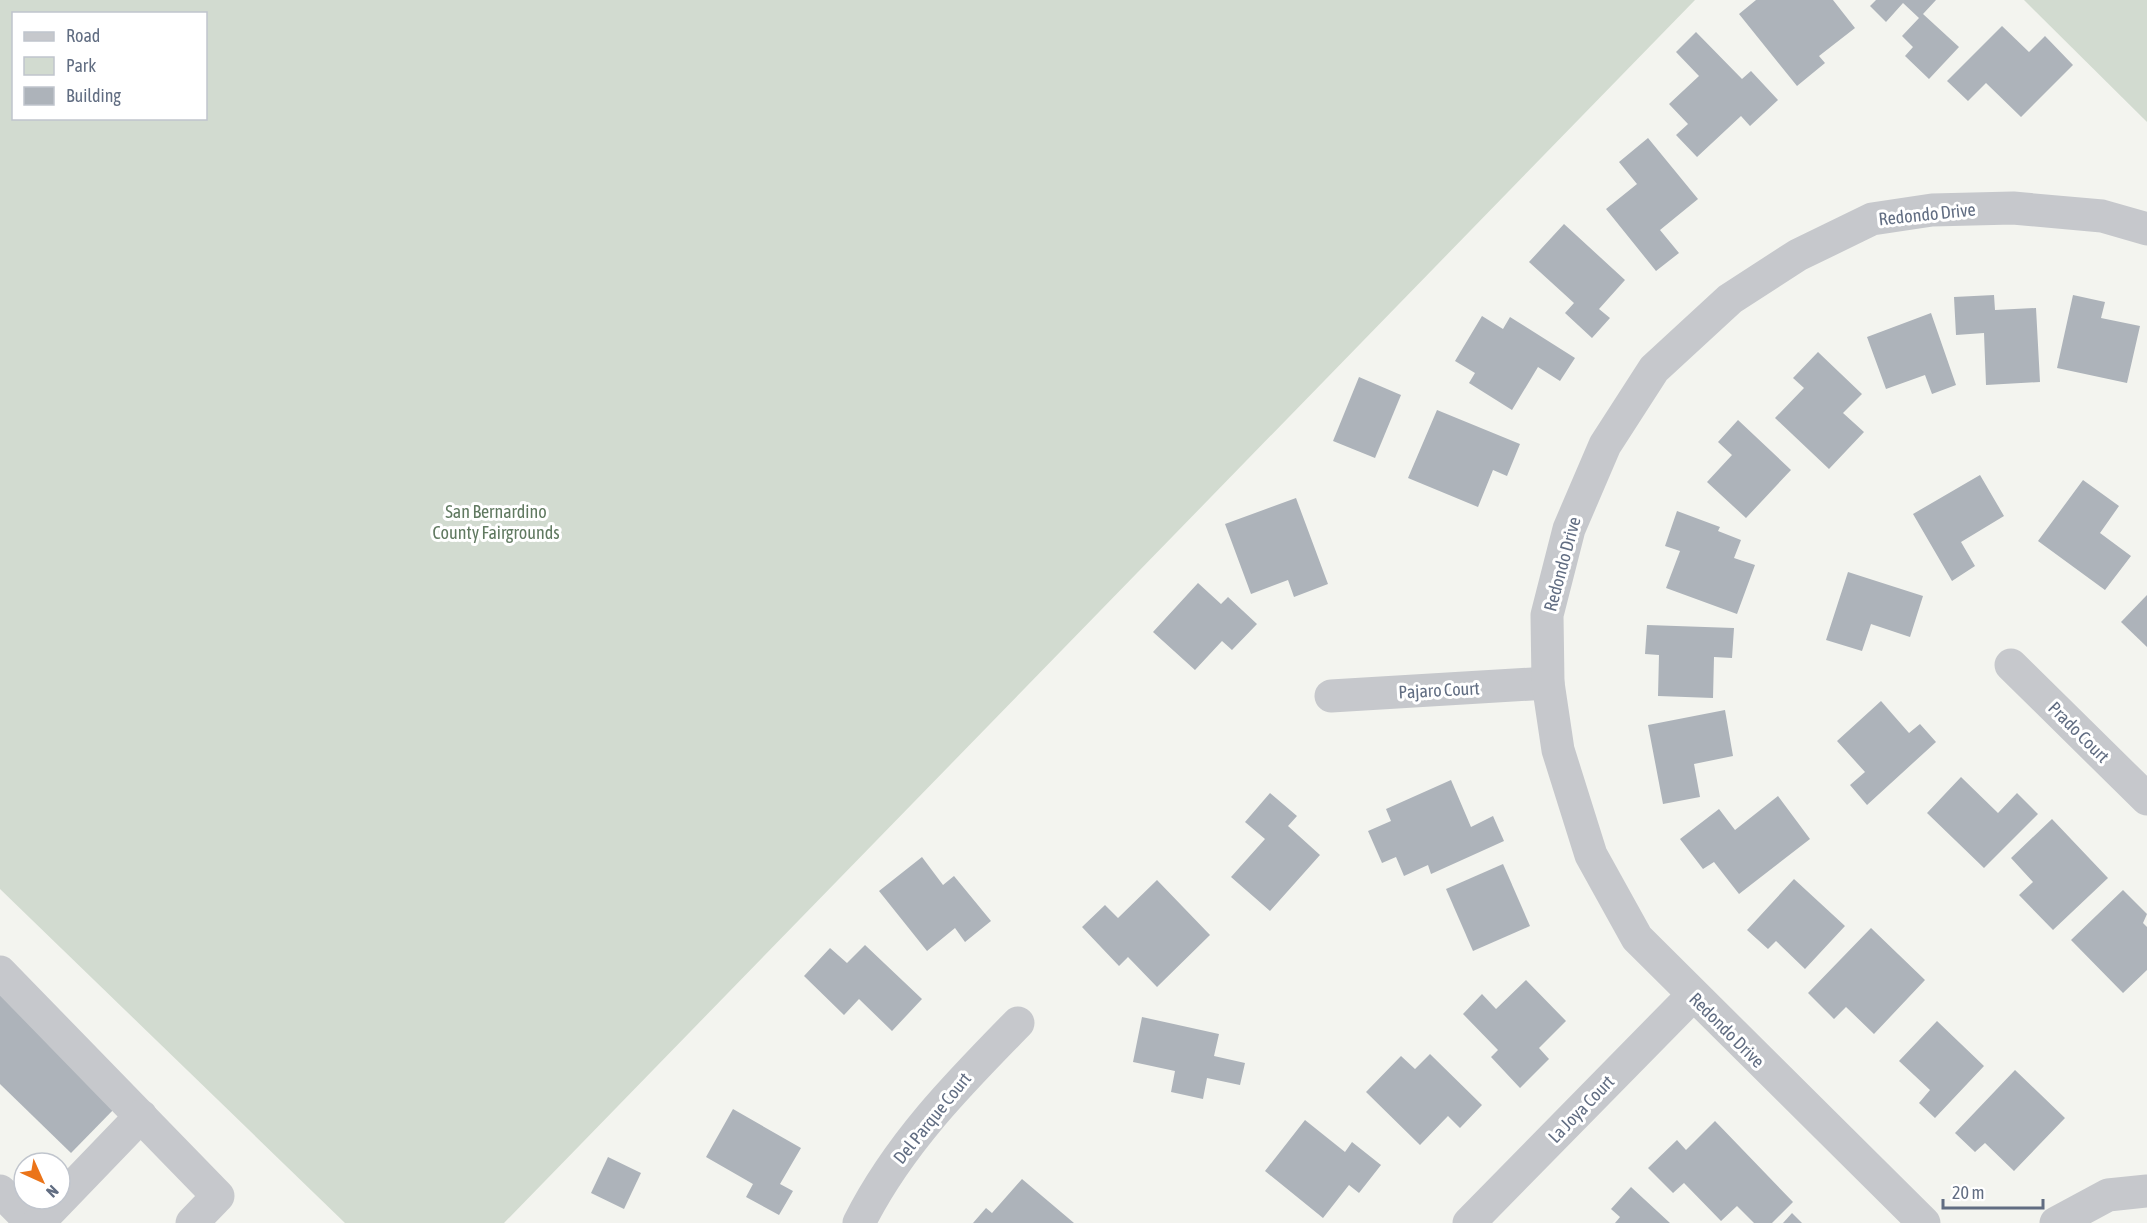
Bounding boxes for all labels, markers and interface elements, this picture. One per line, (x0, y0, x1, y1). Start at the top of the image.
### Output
legend (12, 12, 207, 120)
text: Road (66, 25, 100, 46)
text: Park (66, 55, 96, 76)
text: Building (66, 85, 121, 106)
street label: Redondo Drive (1878, 198, 1976, 230)
park label: San Bernardino County Fairgrounds (432, 501, 560, 543)
street label: Redondo Drive (1539, 514, 1585, 614)
street label: Pajaro Court (1398, 677, 1480, 703)
street label: Prado Court (2044, 697, 2114, 767)
street label: Redondo Drive (1685, 988, 1769, 1072)
street label: Del Parque Court (889, 1068, 975, 1168)
street label: La Joya Court (1544, 1071, 1618, 1147)
north arrow (12, 1151, 72, 1211)
scale bar (1943, 1172, 2044, 1210)
text: N (43, 1182, 62, 1201)
text: 20 m (1952, 1182, 1984, 1203)

